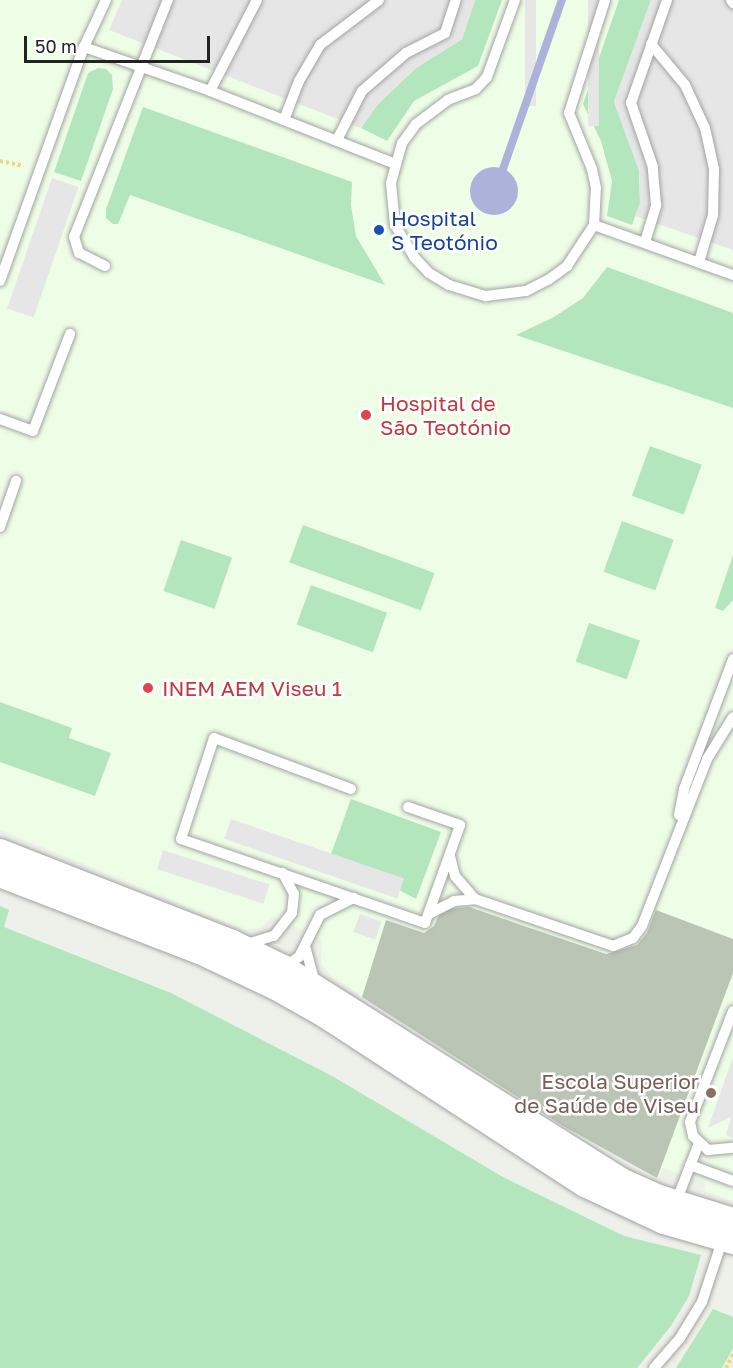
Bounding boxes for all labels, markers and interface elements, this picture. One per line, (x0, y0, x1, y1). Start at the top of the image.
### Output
scale bar (27, 24, 213, 62)
text: 50 m (35, 35, 77, 57)
place label: Hospital S Teotónio (391, 205, 498, 255)
marker: Hospital S Teotónio (372, 223, 386, 237)
place label: Hospital de São Teotónio (380, 390, 511, 440)
marker: Hospital de São Teotónio (357, 406, 375, 424)
place label: INEM AEM Viseu 1 (162, 675, 342, 701)
marker: INEM AEM Viseu 1 (139, 679, 157, 697)
place label: Escola Superior de Saúde de Viseu (514, 1068, 699, 1118)
marker: Escola Superior de Saúde de Viseu (704, 1086, 718, 1100)

